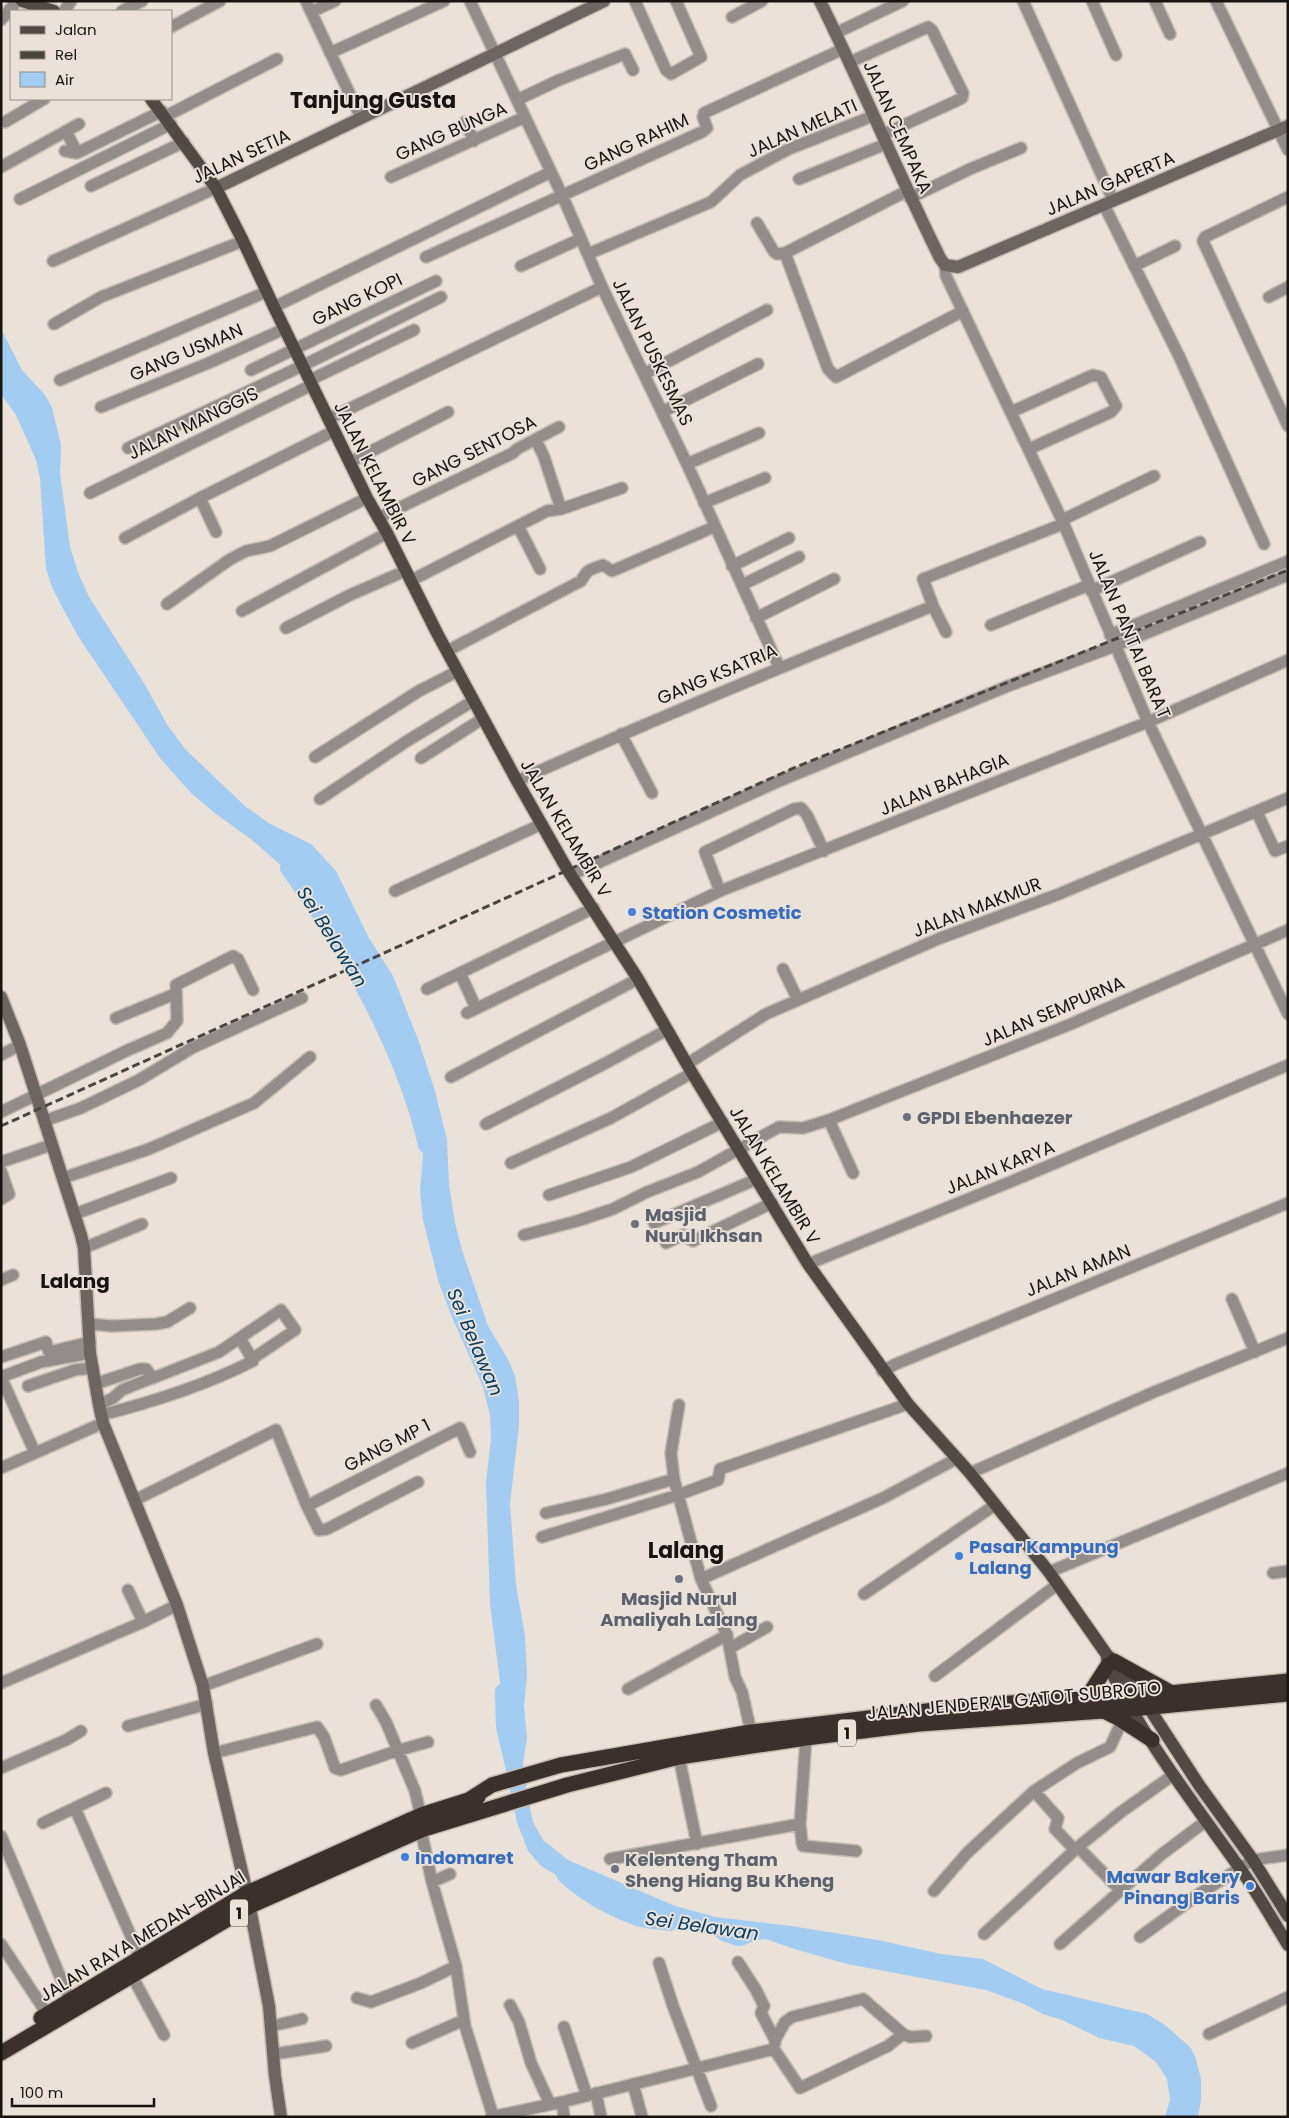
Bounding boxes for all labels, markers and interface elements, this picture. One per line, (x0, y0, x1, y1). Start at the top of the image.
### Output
legend (10, 10, 172, 100)
text: Jalan (55, 19, 97, 40)
text: Rel (55, 44, 77, 65)
street label: JALAN CEMPAKA (857, 57, 939, 197)
text: Air (55, 69, 75, 90)
district label: Tanjung Gusta (290, 85, 456, 116)
street label: JALAN MELATI (743, 93, 861, 163)
street label: GANG BUNGA (391, 95, 511, 167)
street label: GANG RAHIM (579, 107, 693, 177)
street label: JALAN SETIA (188, 122, 294, 190)
street label: JALAN GAPERTA (1042, 145, 1178, 221)
street label: GANG KOPI (308, 266, 406, 332)
street label: JALAN PUSKESMAS (606, 274, 700, 430)
street label: GANG USMAN (126, 317, 246, 387)
street label: JALAN MANGGIS (124, 381, 262, 465)
street label: JALAN KELAMBIR V (328, 397, 422, 549)
street label: GANG SENTOSA (407, 409, 541, 493)
street label: JALAN PANTAI BARAT (1083, 546, 1177, 723)
street label: GANG KSATRIA (653, 637, 781, 711)
street label: JALAN BAHAGIA (876, 747, 1012, 821)
street label: JALAN KELAMBIR V (515, 754, 617, 902)
street label: JALAN MAKMUR (909, 871, 1045, 943)
water label: Sei Belawan (290, 881, 374, 993)
place label: Station Cosmetic (642, 900, 802, 925)
marker: Station Cosmetic (626, 906, 638, 918)
street label: JALAN SEMPURNA (978, 970, 1128, 1052)
street label: JALAN KELAMBIR V (724, 1101, 826, 1249)
place label: GPDI Ebenhaezer (917, 1105, 1073, 1130)
marker: GPDI Ebenhaezer (901, 1111, 913, 1123)
street label: JALAN KARYA (942, 1134, 1058, 1200)
place label: Masjid Nurul Ikhsan (645, 1202, 763, 1248)
marker: Masjid Nurul Ikhsan (629, 1218, 641, 1230)
street label: JALAN AMAN (1022, 1238, 1134, 1302)
district label: Lalang (40, 1267, 110, 1295)
water label: Sei Belawan (440, 1284, 510, 1400)
street label: GANG MP 1 (339, 1413, 435, 1477)
place label: Pasar Kampung Lalang (969, 1534, 1119, 1580)
district label: Lalang (648, 1535, 724, 1566)
marker: Pasar Kampung Lalang (953, 1550, 965, 1562)
marker: Masjid Nurul Amaliyah Lalang (673, 1573, 685, 1585)
place label: Masjid Nurul Amaliyah Lalang (600, 1586, 758, 1632)
street label: JALAN JENDERAL GATOT SUBROTO (866, 1675, 1162, 1725)
road number: 1 (838, 1720, 856, 1746)
place label: Indomaret (415, 1845, 514, 1870)
place label: Kelenteng Tham Sheng Hiang Bu Kheng (625, 1847, 834, 1893)
marker: Indomaret (399, 1851, 411, 1863)
marker: Kelenteng Tham Sheng Hiang Bu Kheng (609, 1863, 621, 1875)
place label: Mawar Bakery Pinang Baris (1107, 1864, 1241, 1910)
street label: JALAN RAYA MEDAN-BINJAI (34, 1865, 250, 2007)
marker: Mawar Bakery Pinang Baris (1244, 1880, 1256, 1892)
road number: 1 (230, 1900, 248, 1926)
water label: Sei Belawan (643, 1905, 761, 1947)
scale bar (12, 2076, 155, 2108)
text: 100 m (20, 2082, 63, 2103)

